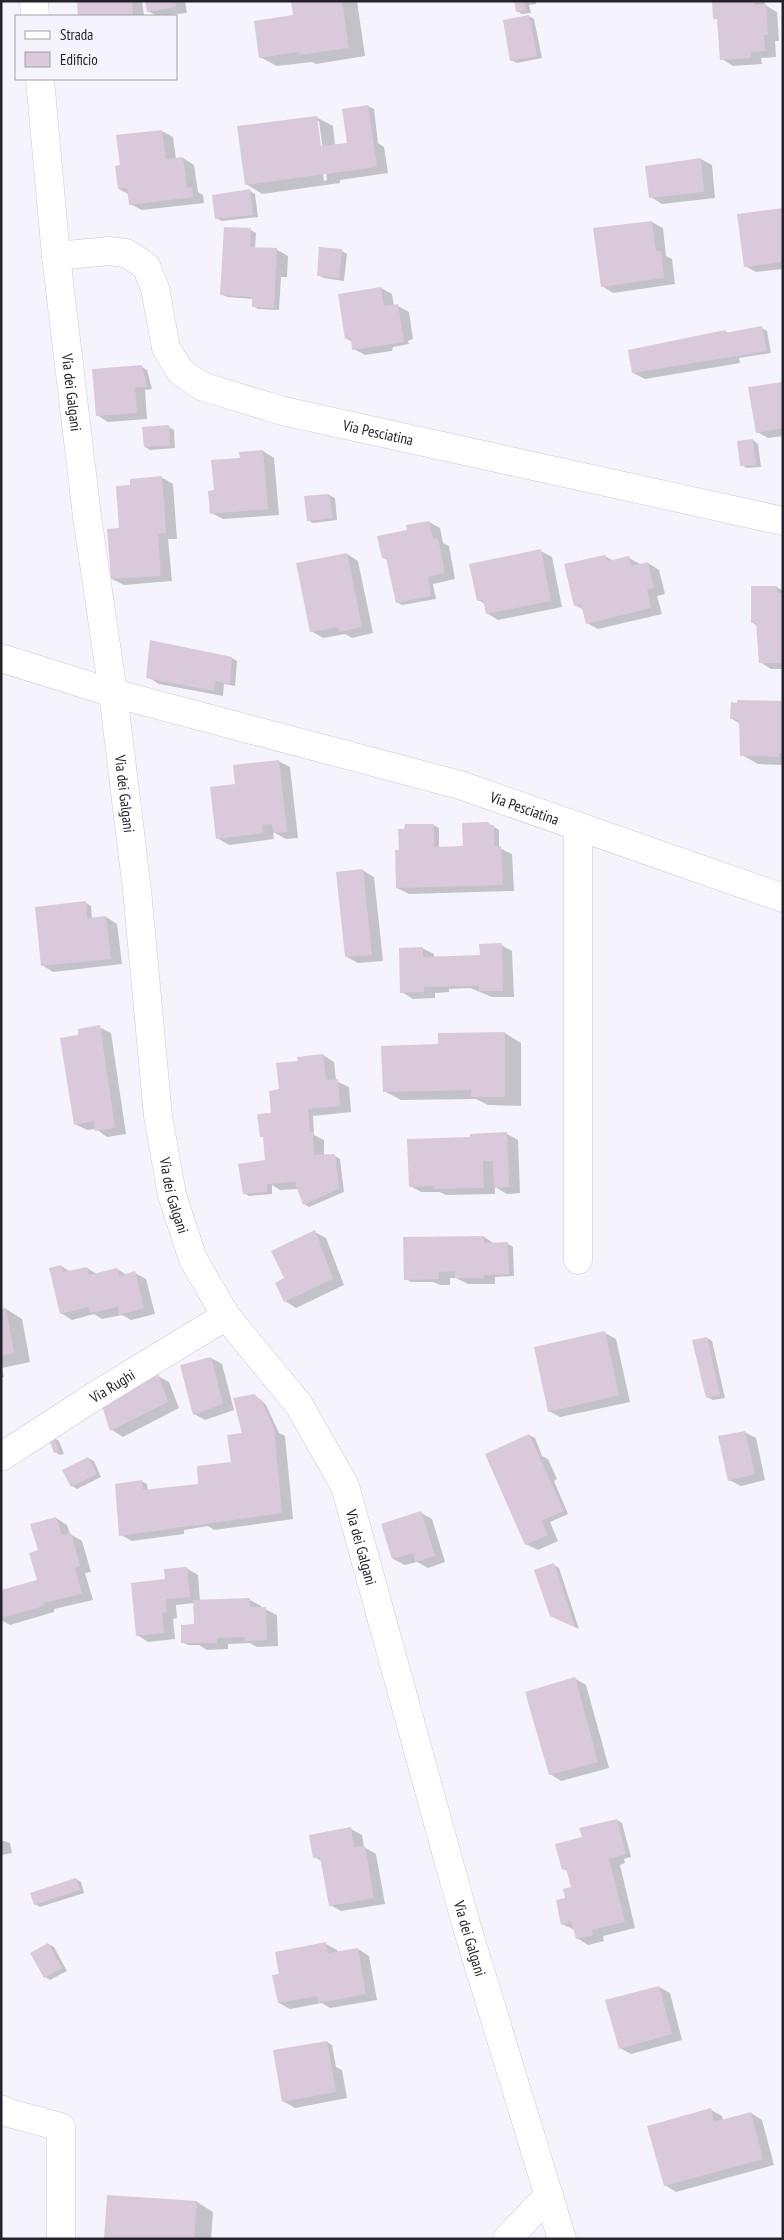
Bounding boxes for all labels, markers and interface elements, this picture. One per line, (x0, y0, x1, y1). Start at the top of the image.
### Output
legend (15, 15, 178, 80)
text: Strada (60, 25, 93, 44)
text: Edificio (60, 50, 98, 69)
street label: Via dei Galgani (58, 352, 86, 432)
street label: Via Pesciatina (340, 415, 415, 449)
street label: Via dei Galgani (111, 753, 139, 834)
street label: Via Pesciatina (487, 787, 562, 828)
street label: Via dei Galgani (156, 1155, 193, 1236)
street label: Via Rughi (85, 1365, 138, 1407)
street label: Via dei Galgani (342, 1506, 381, 1587)
street label: Via dei Galgani (450, 1897, 491, 1978)

